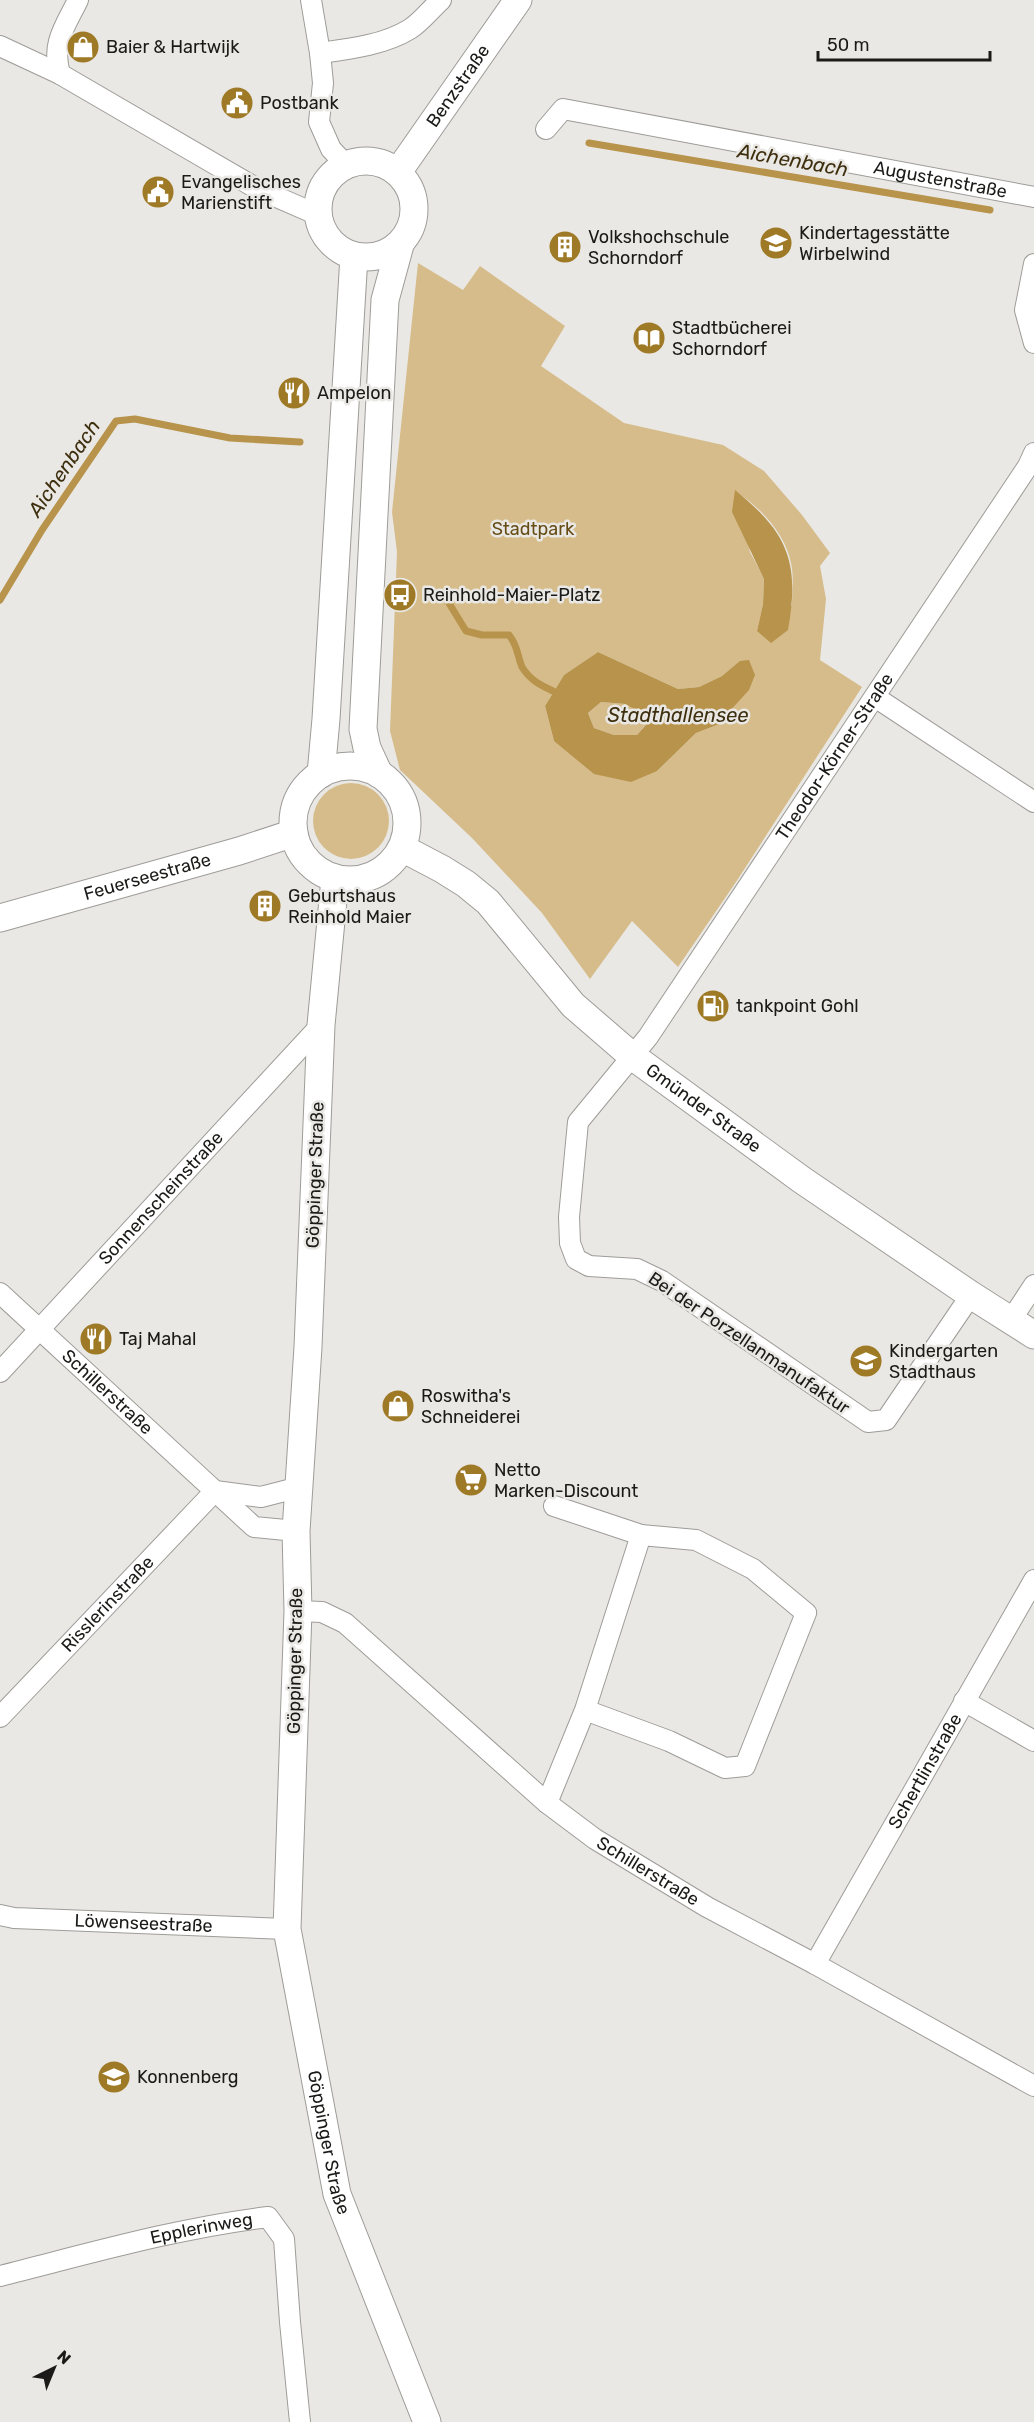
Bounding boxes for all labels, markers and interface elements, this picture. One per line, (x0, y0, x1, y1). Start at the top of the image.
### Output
scale bar (818, 24, 990, 62)
shop icon: Baier & Hartwijk (65, 29, 101, 65)
text: 50 m (827, 34, 870, 56)
place label: Baier & Hartwijk (106, 36, 240, 58)
street label: Benzstraße (422, 40, 495, 131)
public building icon: Postbank (219, 85, 255, 121)
place label: Postbank (260, 92, 340, 114)
water label: Aichenbach (735, 138, 850, 182)
street label: Augustenstraße (872, 156, 1009, 203)
place label: Evangelisches Marienstift (181, 171, 301, 214)
public building icon: Evangelisches Marienstift (140, 174, 176, 210)
place label: Kindertagesstätte Wirbelwind (799, 222, 950, 265)
school or university icon: Kindertagesstätte Wirbelwind (758, 225, 794, 261)
place label: Volkshochschule Schorndorf (588, 226, 729, 269)
building icon: Volkshochschule Schorndorf (547, 229, 583, 265)
place label: Stadtbücherei Schorndorf (672, 317, 792, 360)
library icon: Stadtbücherei Schorndorf (631, 320, 667, 356)
restaurant icon: Ampelon (276, 375, 312, 411)
place label: Ampelon (317, 382, 391, 404)
water label: Aichenbach (22, 415, 105, 522)
park label: Stadtpark (492, 518, 575, 540)
bus stop icon: Reinhold-Maier-Platz (382, 577, 418, 613)
place label: Reinhold-Maier-Platz (423, 584, 600, 606)
street label: Theodor-Körner-Straße (771, 669, 898, 844)
water label: Stadthallensee (608, 703, 748, 727)
street label: Feuerseestraße (81, 848, 213, 905)
place label: Geburtshaus Reinhold Maier (288, 885, 411, 928)
building icon: Geburtshaus Reinhold Maier (247, 888, 283, 924)
fuel station icon: tankpoint Gohl (695, 988, 731, 1024)
place label: tankpoint Gohl (736, 995, 859, 1017)
street label: Gmünder Straße (642, 1059, 766, 1158)
street label: Göppinger Straße (301, 1101, 329, 1249)
street label: Sonnenscheinstraße (94, 1127, 228, 1269)
street label: Bei der Porzellanmanufaktur (644, 1267, 854, 1419)
restaurant icon: Taj Mahal (78, 1321, 114, 1357)
place label: Taj Mahal (119, 1328, 196, 1350)
place label: Kindergarten Stadthaus (889, 1340, 998, 1383)
school or university icon: Kindergarten Stadthaus (848, 1343, 884, 1379)
street label: Schillerstraße (57, 1345, 157, 1439)
place label: Roswitha's Schneiderei (421, 1385, 520, 1428)
shop icon: Roswitha's Schneiderei (380, 1388, 416, 1424)
place label: Netto Marken-Discount (494, 1459, 638, 1502)
supermarket icon: Netto Marken-Discount (453, 1462, 489, 1498)
street label: Risslerinstraße (57, 1551, 158, 1657)
street label: Göppinger Straße (283, 1588, 307, 1734)
street label: Schertlinstraße (883, 1710, 967, 1833)
street label: Schillerstraße (593, 1832, 703, 1911)
street label: Löwenseestraße (74, 1909, 213, 1937)
school or university icon: Konnenberg (96, 2059, 132, 2095)
place label: Konnenberg (137, 2066, 239, 2088)
street label: Göppinger Straße (303, 2069, 355, 2218)
street label: Epplerinweg (148, 2208, 254, 2249)
north arrow (24, 2338, 84, 2398)
text: N (53, 2347, 75, 2368)

